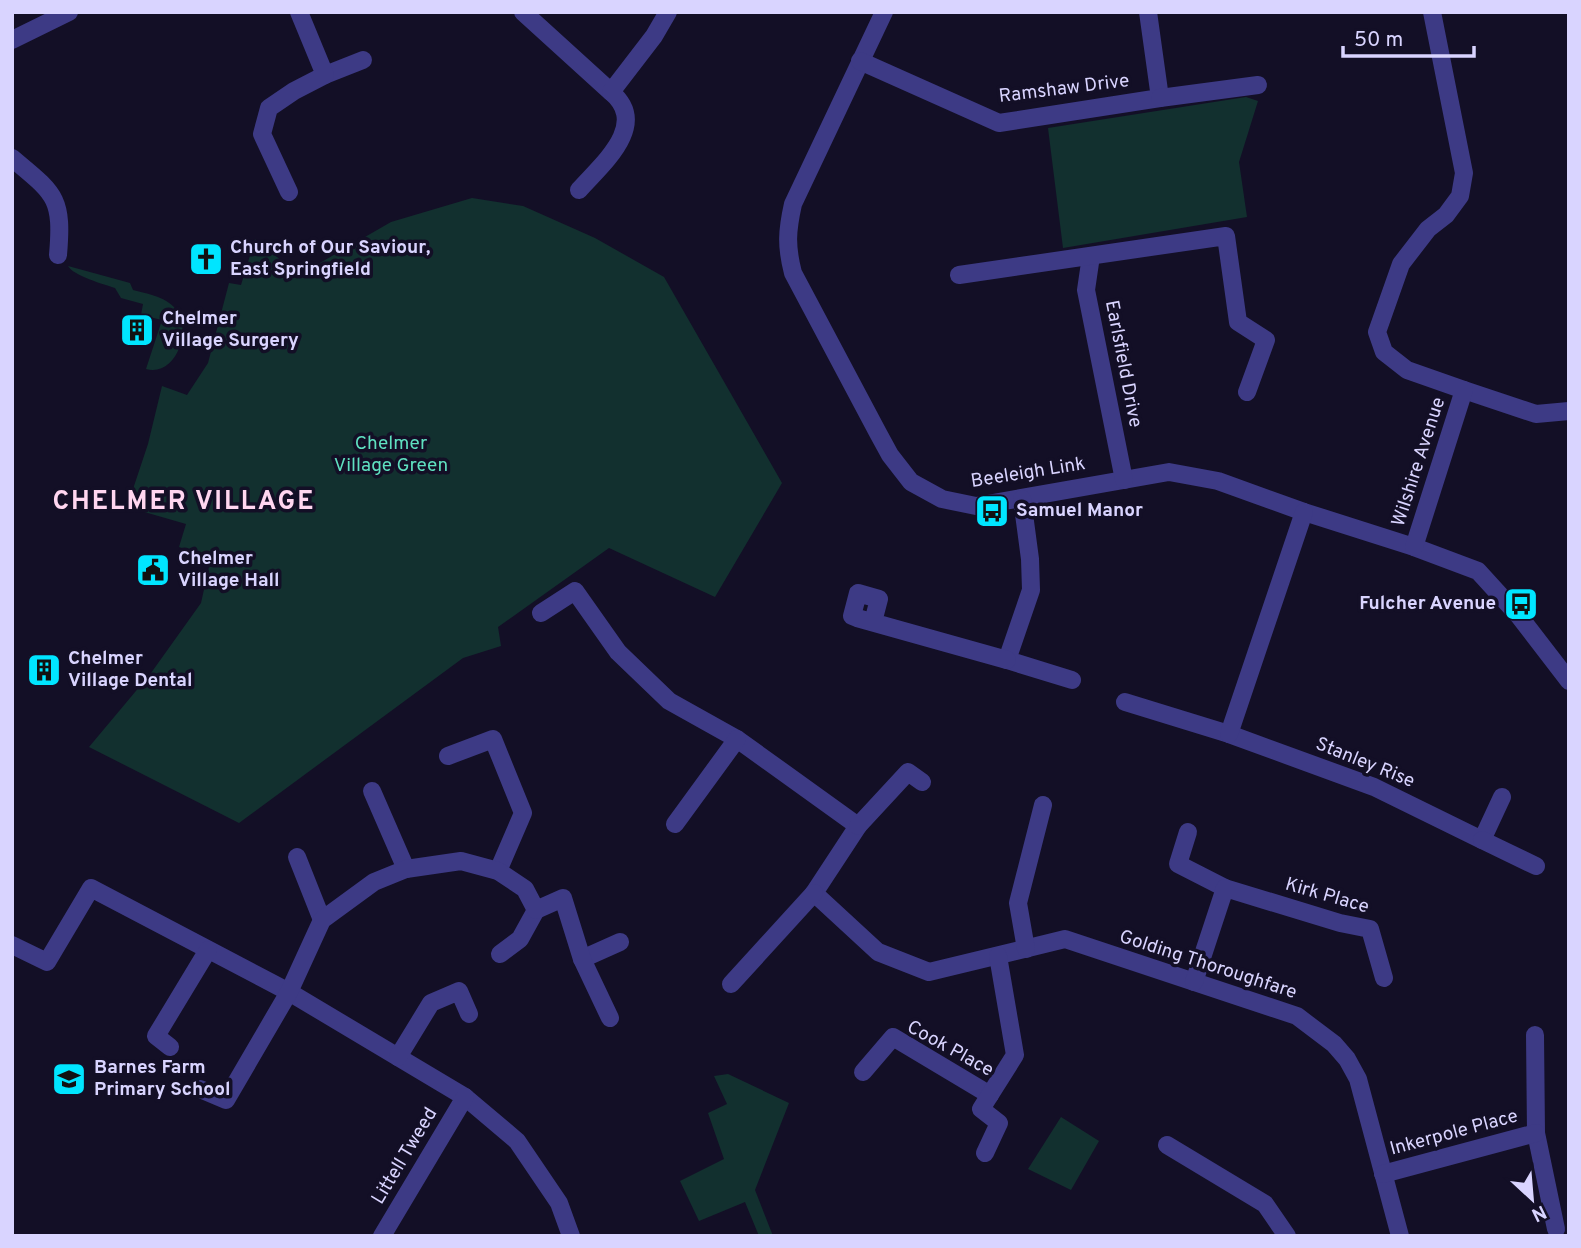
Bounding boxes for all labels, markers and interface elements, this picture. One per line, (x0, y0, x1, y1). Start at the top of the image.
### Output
scale bar (1343, 14, 1474, 58)
text: 50 m (1354, 27, 1403, 54)
street label: Ramshaw Drive (997, 69, 1131, 109)
place label: Church of Our Saviour, East Springfield (230, 236, 431, 282)
church icon: Church of Our Saviour, East Springfield (187, 240, 225, 278)
street label: Earlsfield Drive (1099, 298, 1147, 430)
place label: Chelmer Village Surgery (162, 307, 299, 353)
building icon: Chelmer Village Surgery (118, 311, 156, 349)
street label: Wilshire Avenue (1387, 394, 1451, 530)
park label: Chelmer Village Green (334, 432, 448, 478)
street label: Beeleigh Link (969, 452, 1087, 494)
district label: CHELMER VILLAGE (53, 486, 315, 519)
bus stop icon: Samuel Manor (973, 492, 1011, 530)
place label: Samuel Manor (1016, 499, 1143, 523)
place label: Chelmer Village Hall (178, 547, 280, 593)
public building icon: Chelmer Village Hall (134, 551, 172, 589)
bus stop icon: Fulcher Avenue (1502, 585, 1540, 623)
place label: Fulcher Avenue (1359, 592, 1496, 616)
place label: Chelmer Village Dental (68, 647, 192, 693)
building icon: Chelmer Village Dental (25, 651, 63, 689)
street label: Stanley Rise (1312, 732, 1418, 794)
street label: Kirk Place (1282, 873, 1372, 919)
street label: Golding Thoroughfare (1116, 925, 1300, 1005)
street label: Cook Place (902, 1015, 998, 1083)
place label: Barnes Farm Primary School (94, 1056, 230, 1102)
school or university icon: Barnes Farm Primary School (50, 1060, 88, 1098)
street label: Littell Tweed (367, 1103, 443, 1209)
street label: Inkerpole Place (1387, 1104, 1521, 1162)
north arrow (1497, 1164, 1567, 1234)
text: N (1527, 1199, 1550, 1226)

